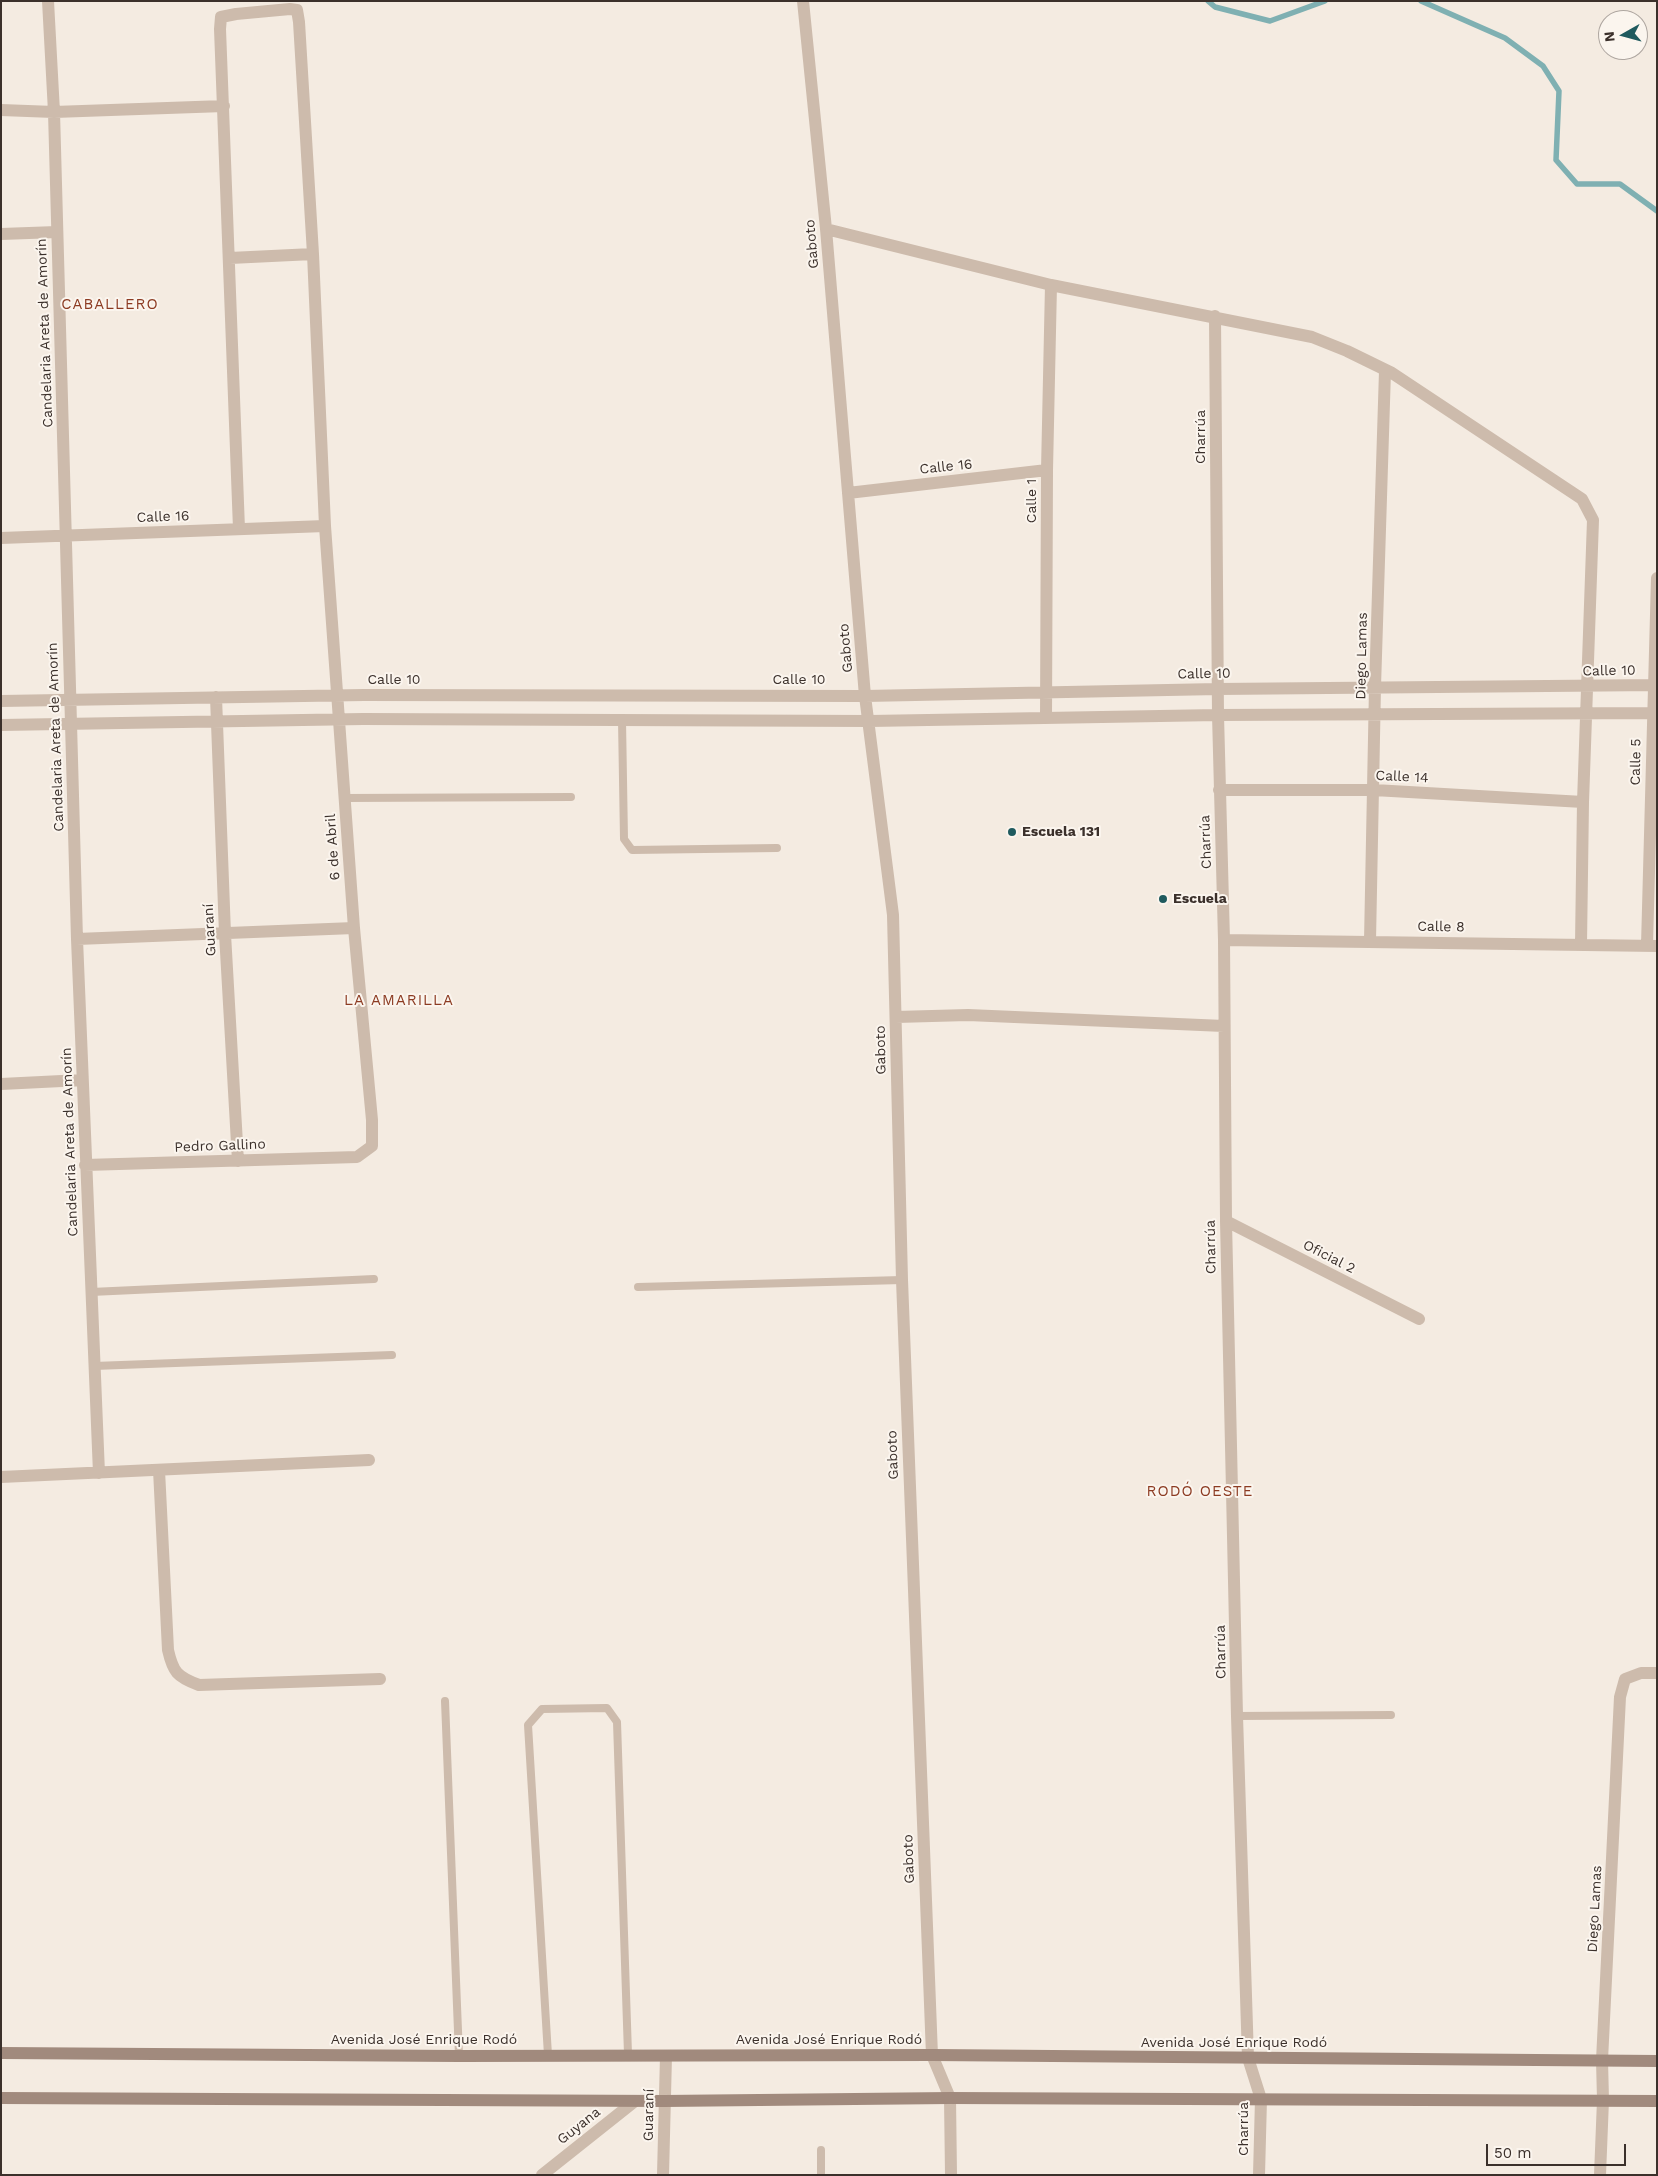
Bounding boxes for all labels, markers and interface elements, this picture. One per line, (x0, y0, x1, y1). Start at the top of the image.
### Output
north arrow (1598, 10, 1648, 60)
text: N (1601, 31, 1618, 43)
street label: Gaboto (801, 219, 823, 269)
street label: Candelaria Areta de Amorín (33, 238, 57, 428)
district label: CABALLERO (60, 296, 160, 314)
street label: Charrúa (1193, 410, 1209, 464)
street label: Calle 16 (919, 456, 973, 478)
street label: Calle 1 (1024, 479, 1040, 523)
street label: Calle 16 (136, 508, 190, 526)
street label: Diego Lamas (1353, 612, 1371, 700)
street label: Gaboto (835, 623, 857, 673)
street label: Candelaria Areta de Amorín (44, 642, 68, 832)
street label: Calle 10 (1582, 662, 1636, 680)
street label: Calle 10 (1177, 665, 1231, 683)
street label: Calle 10 (367, 672, 421, 688)
street label: Calle 10 (772, 672, 826, 688)
street label: Calle 5 (1627, 738, 1645, 786)
street label: Calle 14 (1375, 767, 1429, 787)
street label: 6 de Abril (322, 813, 344, 881)
street label: Charrúa (1197, 815, 1215, 869)
place label: Escuela 131 (1022, 824, 1100, 840)
marker: Escuela 131 (1006, 826, 1018, 838)
place label: Escuela (1173, 891, 1227, 907)
marker: Escuela (1157, 893, 1169, 905)
street label: Guaraní (200, 903, 220, 957)
street label: Calle 8 (1417, 918, 1465, 936)
district label: LA AMARILLA (343, 992, 455, 1010)
street label: Gaboto (872, 1025, 890, 1075)
street label: Candelaria Areta de Amorín (58, 1047, 82, 1237)
street label: Pedro Gallino (174, 1136, 266, 1156)
street label: Charrúa (1202, 1220, 1220, 1274)
street label: Oficial 2 (1300, 1237, 1358, 1277)
street label: Gaboto (884, 1430, 902, 1480)
district label: RODÓ OESTE (1145, 1483, 1255, 1501)
street label: Charrúa (1212, 1625, 1230, 1679)
street label: Gaboto (900, 1834, 918, 1884)
street label: Diego Lamas (1584, 1865, 1606, 1953)
street label: Avenida José Enrique Rodó (331, 2032, 517, 2048)
street label: Avenida José Enrique Rodó (736, 2032, 922, 2048)
street label: Avenida José Enrique Rodó (1141, 2035, 1327, 2051)
street label: Guaraní (640, 2089, 658, 2141)
street label: Charrúa (1236, 2102, 1252, 2156)
street label: Guyana (554, 2104, 604, 2148)
scale bar (1488, 2134, 1628, 2166)
text: 50 m (1494, 2144, 1531, 2162)

